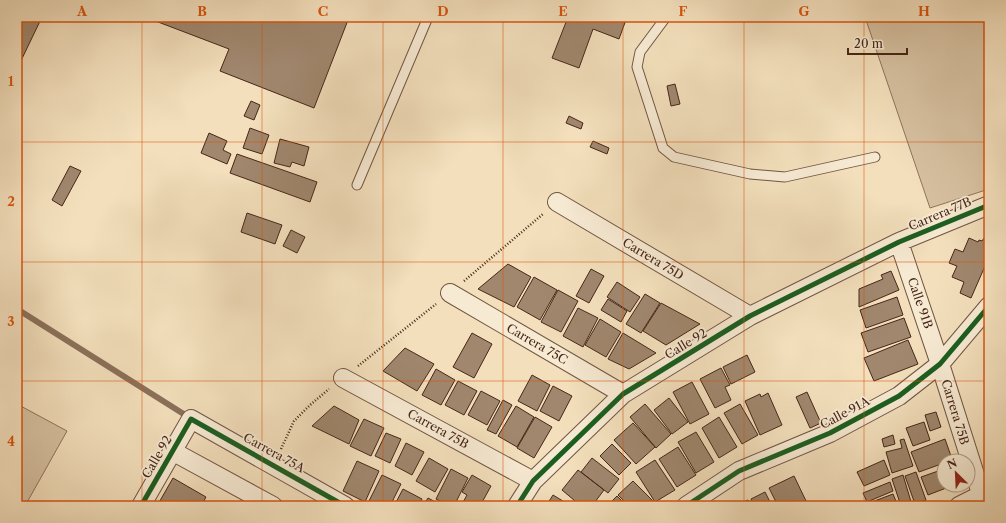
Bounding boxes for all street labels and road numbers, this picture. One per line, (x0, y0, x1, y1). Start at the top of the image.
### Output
street label: Carrera 77B (906, 194, 974, 234)
street label: Carrera 75D (620, 234, 687, 283)
street label: Calle 91B (905, 275, 936, 330)
street label: Carrera 75C (504, 320, 571, 367)
street label: Calle 92 (662, 325, 710, 362)
street label: Carrera 75B (938, 377, 973, 446)
street label: Calle 91A (817, 393, 873, 432)
street label: Carrera 75B (405, 406, 471, 451)
street label: Carrera 75A (241, 430, 309, 476)
street label: Calle 92 (138, 433, 175, 481)

